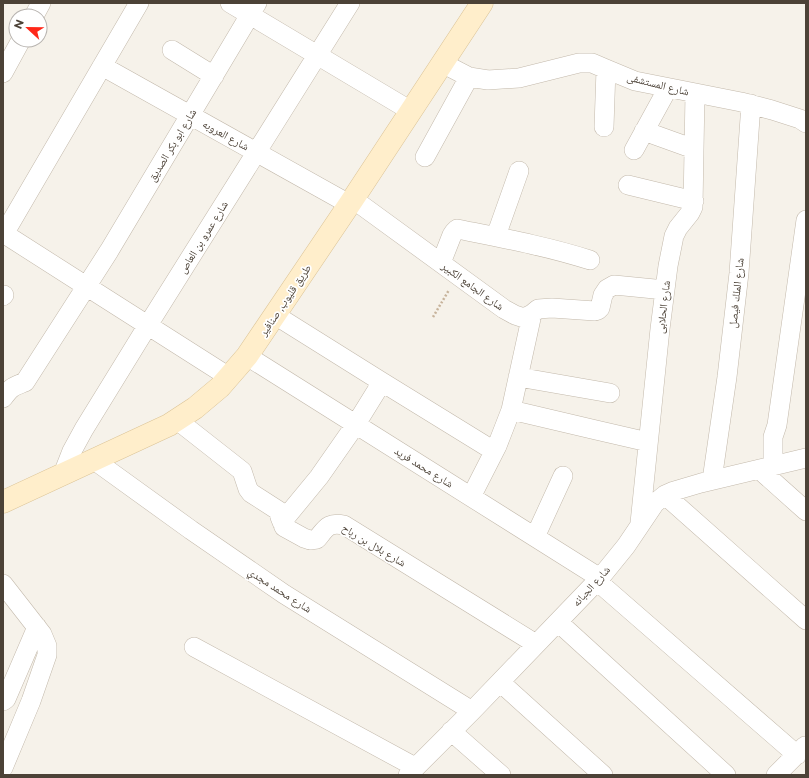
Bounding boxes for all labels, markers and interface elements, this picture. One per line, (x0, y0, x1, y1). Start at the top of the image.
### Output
north arrow (8, 8, 48, 48)
text: N (11, 18, 27, 31)
street label: شارع المستشفى (625, 70, 691, 98)
street label: شارع ابو بكر الصديق (145, 106, 199, 184)
street label: شارع العروبه (200, 117, 252, 153)
street label: شارع عمرو بن العاص (175, 198, 231, 276)
street label: شارع الملك فيصل (725, 257, 747, 329)
street label: شارع الجامع الكبير (438, 258, 507, 313)
street label: طريق قليوب, صنافير (255, 262, 314, 339)
street label: شارع الحلابى (653, 280, 673, 334)
street label: شارع محمد فريد (392, 443, 456, 491)
street label: شارع بلال بن رباح (339, 520, 409, 570)
street label: شارع الجبانه (569, 563, 613, 609)
street label: شارع محمد مجدي (245, 564, 314, 617)

